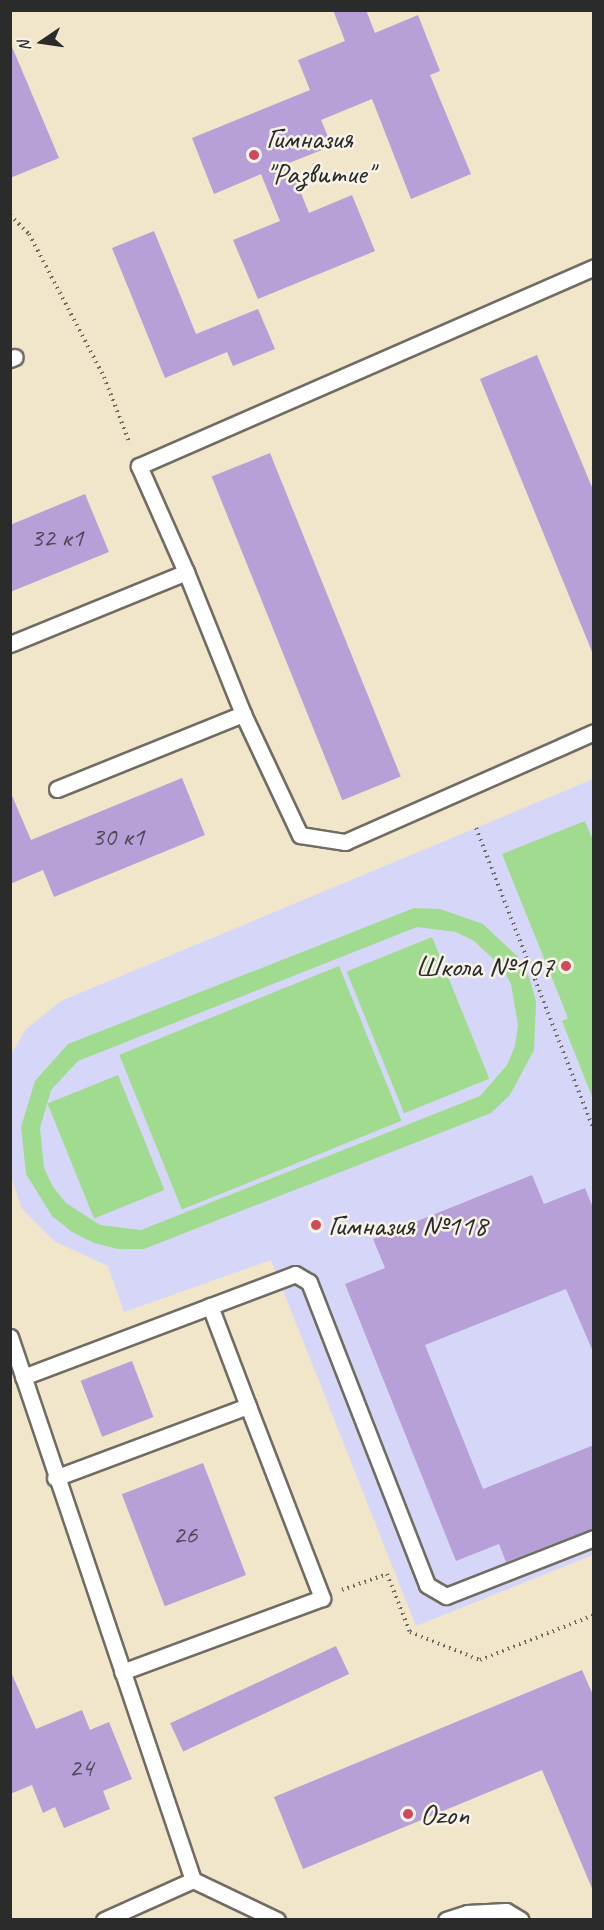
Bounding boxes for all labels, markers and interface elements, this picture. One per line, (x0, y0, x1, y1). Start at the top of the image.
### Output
north arrow (12, 12, 72, 72)
text: N (14, 39, 35, 53)
place label: Гимназия "Развитие" (266, 120, 373, 190)
marker: Гимназия "Развитие" (247, 148, 261, 162)
house number: 32 к1 (31, 522, 83, 554)
house number: 30 к1 (92, 821, 144, 853)
place label: Школа №107 (415, 948, 554, 984)
marker: Школа №107 (559, 959, 573, 973)
place label: Гимназия №118 (328, 1207, 487, 1243)
marker: Гимназия №118 (309, 1218, 323, 1232)
house number: 26 (173, 1519, 197, 1551)
house number: 24 (69, 1752, 93, 1784)
place label: Ozon (420, 1796, 469, 1832)
marker: Ozon (401, 1807, 415, 1821)

